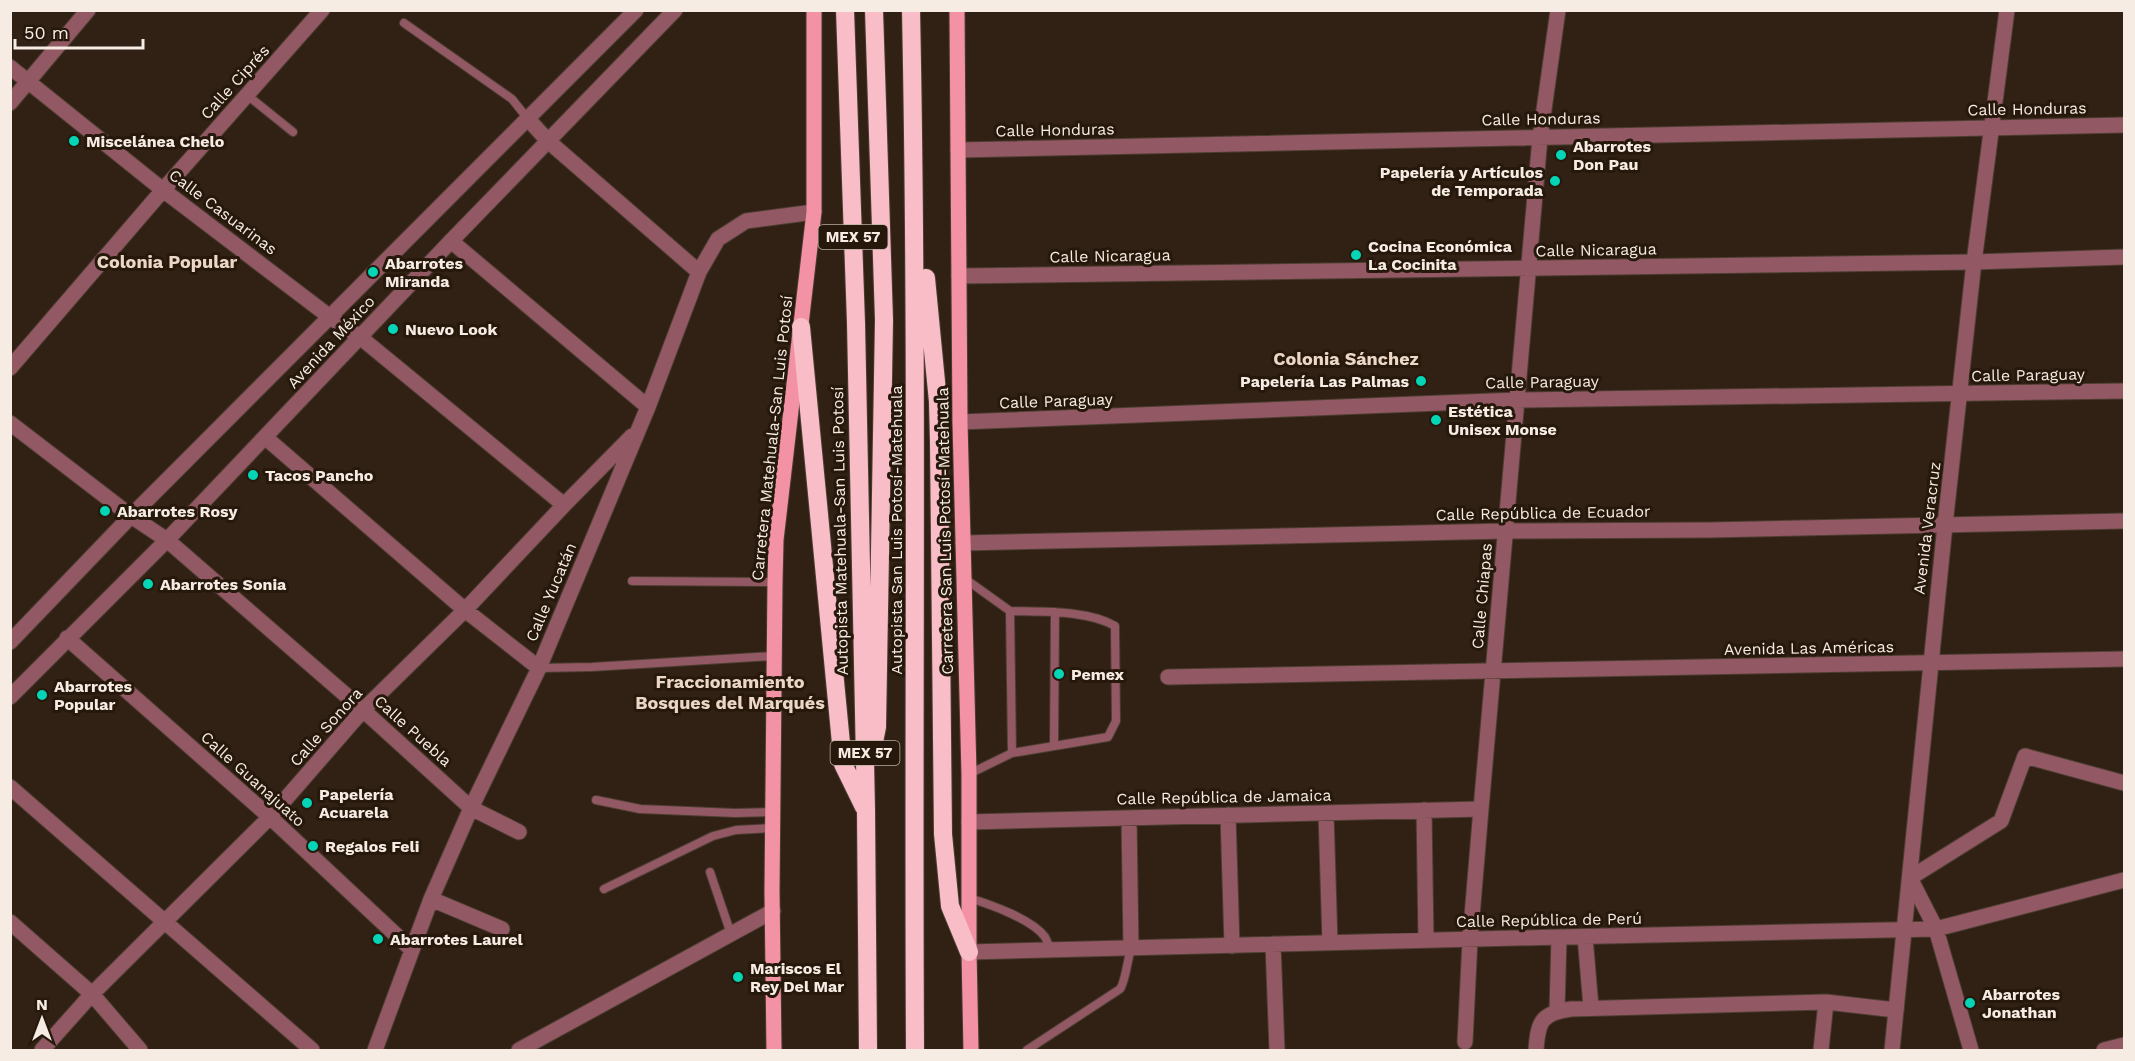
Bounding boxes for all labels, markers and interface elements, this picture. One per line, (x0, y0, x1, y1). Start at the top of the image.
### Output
scale bar (15, 12, 142, 50)
text: 50 m (24, 22, 69, 43)
street label: Calle Ciprés (197, 41, 273, 123)
street label: Calle Honduras (1967, 98, 2087, 120)
street label: Calle Honduras (1481, 108, 1601, 130)
street label: Calle Honduras (995, 119, 1115, 141)
place label: Miscelánea Chelo (86, 132, 225, 151)
marker: Miscelánea Chelo (67, 134, 81, 148)
place label: Abarrotes Don Pau (1573, 137, 1651, 174)
marker: Abarrotes Don Pau (1554, 148, 1568, 162)
place label: Papelería y Artículos de Temporada (1380, 163, 1544, 200)
street label: Calle Casuarinas (165, 165, 281, 259)
marker: Papelería y Artículos de Temporada (1548, 174, 1562, 188)
road number: MEX 57 (818, 225, 888, 249)
place label: Cocina Económica La Cocinita (1368, 237, 1513, 274)
street label: Calle Nicaragua (1535, 239, 1657, 261)
street label: Calle Nicaragua (1049, 245, 1171, 267)
marker: Cocina Económica La Cocinita (1349, 248, 1363, 262)
district label: Colonia Popular (97, 251, 238, 272)
place label: Abarrotes Miranda (385, 254, 463, 291)
marker: Abarrotes Miranda (366, 265, 380, 279)
street label: Avenida México (283, 292, 379, 392)
street label: Carretera Matehuala-San Luis Potosí (748, 294, 796, 582)
place label: Nuevo Look (405, 320, 497, 339)
marker: Nuevo Look (386, 322, 400, 336)
district label: Colonia Sánchez (1273, 348, 1419, 369)
street label: Calle Paraguay (1971, 364, 2086, 385)
street label: Calle Paraguay (1485, 371, 1600, 392)
place label: Papelería Las Palmas (1240, 372, 1409, 391)
marker: Papelería Las Palmas (1414, 374, 1428, 388)
street label: Autopista San Luis Potosí-Matehuala (887, 385, 906, 675)
street label: Autopista Matehuala-San Luis Potosí (828, 387, 852, 675)
street label: Carretera San Luis Potosí-Matehuala (933, 387, 957, 675)
street label: Calle Paraguay (999, 389, 1114, 412)
place label: Estética Unisex Monse (1448, 402, 1557, 439)
marker: Estética Unisex Monse (1429, 413, 1443, 427)
street label: Avenida Veracruz (1909, 461, 1945, 595)
place label: Tacos Pancho (265, 466, 374, 485)
marker: Tacos Pancho (246, 468, 260, 482)
place label: Abarrotes Rosy (117, 502, 238, 521)
street label: Calle República de Ecuador (1435, 502, 1651, 524)
marker: Abarrotes Rosy (98, 504, 112, 518)
street label: Calle Yucatán (522, 540, 580, 644)
street label: Calle Chiapas (1468, 542, 1496, 650)
place label: Abarrotes Sonia (160, 575, 287, 594)
marker: Abarrotes Sonia (141, 577, 155, 591)
street label: Avenida Las Américas (1724, 637, 1894, 659)
place label: Pemex (1071, 665, 1125, 684)
marker: Pemex (1052, 667, 1066, 681)
district label: Fraccionamiento Bosques del Marqués (635, 671, 825, 713)
place label: Abarrotes Popular (54, 677, 132, 714)
street label: Calle Sonora (286, 684, 366, 770)
marker: Abarrotes Popular (35, 688, 49, 702)
street label: Calle Puebla (370, 691, 456, 771)
street label: Calle Guanajuato (197, 727, 309, 831)
road number: MEX 57 (830, 741, 900, 765)
place label: Papelería Acuarela (319, 785, 394, 822)
street label: Calle República de Jamaica (1116, 786, 1332, 808)
marker: Papelería Acuarela (300, 796, 314, 810)
place label: Regalos Feli (325, 837, 419, 856)
marker: Regalos Feli (306, 839, 320, 853)
street label: Calle República de Perú (1456, 909, 1642, 931)
place label: Abarrotes Laurel (390, 930, 523, 949)
marker: Abarrotes Laurel (371, 932, 385, 946)
place label: Mariscos El Rey Del Mar (750, 959, 844, 996)
marker: Mariscos El Rey Del Mar (731, 970, 745, 984)
place label: Abarrotes Jonathan (1982, 985, 2060, 1022)
north arrow (12, 989, 72, 1049)
text: N (36, 995, 48, 1014)
marker: Abarrotes Jonathan (1963, 996, 1977, 1010)

